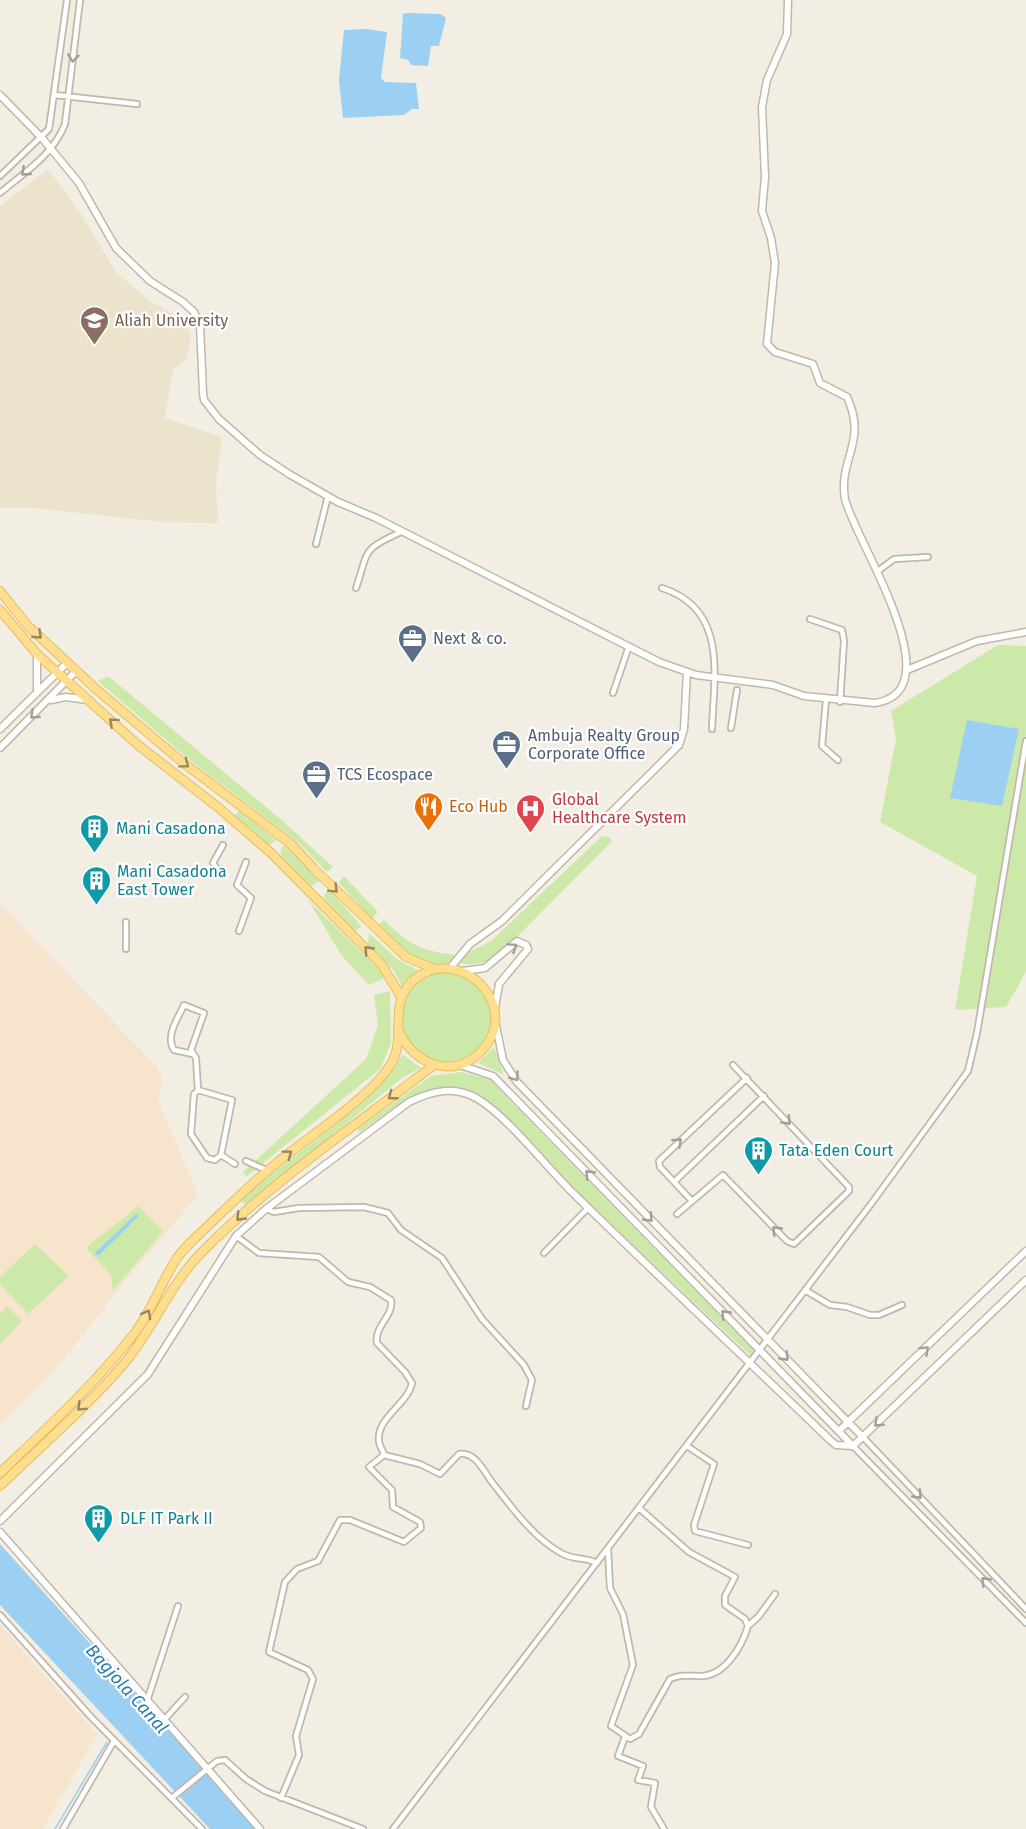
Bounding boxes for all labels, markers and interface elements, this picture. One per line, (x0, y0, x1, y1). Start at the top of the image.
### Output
one-way arrow (67, 53, 80, 63)
one-way arrow (21, 164, 32, 175)
school or university icon: Aliah University (78, 304, 110, 346)
place label: Aliah University (115, 311, 228, 330)
office icon: Next & co. (396, 622, 428, 664)
one-way arrow (31, 628, 42, 639)
place label: Next & co. (433, 629, 507, 648)
one-way arrow (30, 707, 41, 718)
one-way arrow (109, 718, 120, 729)
place label: Ambuja Realty Group Corporate Office (528, 726, 680, 763)
office icon: Ambuja Realty Group Corporate Office (491, 728, 523, 770)
one-way arrow (178, 756, 189, 767)
office icon: TCS Ecospace (300, 758, 332, 800)
place label: TCS Ecospace (337, 765, 433, 784)
restaurant icon: Eco Hub (412, 790, 444, 832)
place label: Global Healthcare System (552, 790, 686, 827)
hospital icon: Global Healthcare System (515, 792, 547, 834)
place label: Eco Hub (449, 797, 508, 816)
building icon: Mani Casadona (79, 812, 111, 854)
place label: Mani Casadona (116, 819, 226, 838)
place label: Mani Casadona East Tower (117, 862, 227, 899)
building icon: Mani Casadona East Tower (80, 864, 112, 906)
one-way arrow (326, 881, 337, 892)
one-way arrow (507, 943, 518, 954)
one-way arrow (364, 946, 375, 957)
one-way arrow (508, 1070, 519, 1081)
one-way arrow (388, 1089, 399, 1100)
one-way arrow (780, 1114, 791, 1124)
building icon: Tata Eden Court (742, 1134, 774, 1176)
one-way arrow (671, 1139, 682, 1150)
place label: Tata Eden Court (779, 1141, 893, 1160)
one-way arrow (281, 1150, 292, 1161)
one-way arrow (586, 1171, 597, 1182)
one-way arrow (236, 1210, 247, 1221)
one-way arrow (642, 1210, 653, 1221)
one-way arrow (773, 1226, 784, 1237)
one-way arrow (139, 1309, 151, 1320)
one-way arrow (721, 1311, 732, 1321)
one-way arrow (917, 1346, 928, 1357)
one-way arrow (778, 1350, 789, 1361)
one-way arrow (78, 1400, 89, 1411)
one-way arrow (875, 1416, 885, 1427)
one-way arrow (910, 1487, 921, 1498)
building icon: DLF IT Park II (83, 1502, 115, 1544)
place label: DLF IT Park II (120, 1509, 213, 1528)
one-way arrow (981, 1578, 992, 1588)
water label: Bagjola Canal (81, 1640, 173, 1738)

